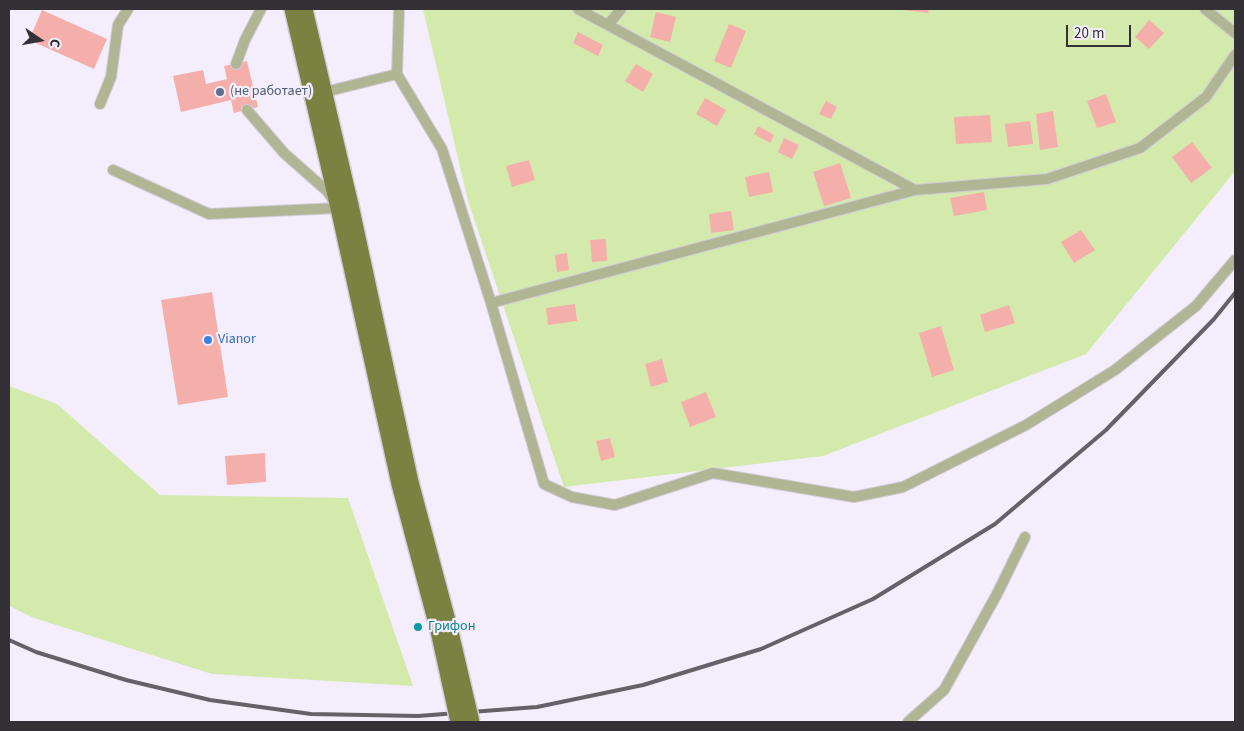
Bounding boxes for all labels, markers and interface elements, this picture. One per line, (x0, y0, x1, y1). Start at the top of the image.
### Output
north arrow (15, 15, 65, 65)
scale bar (1069, 15, 1134, 47)
text: 20 m (1074, 23, 1104, 44)
text: С (44, 37, 65, 49)
place label: (не работает) (230, 84, 312, 100)
marker: (не работает) (214, 86, 226, 98)
place label: Vianor (218, 332, 256, 348)
marker: Vianor (202, 334, 214, 346)
place label: Грифон (428, 619, 476, 635)
marker: Грифон (412, 621, 424, 633)

